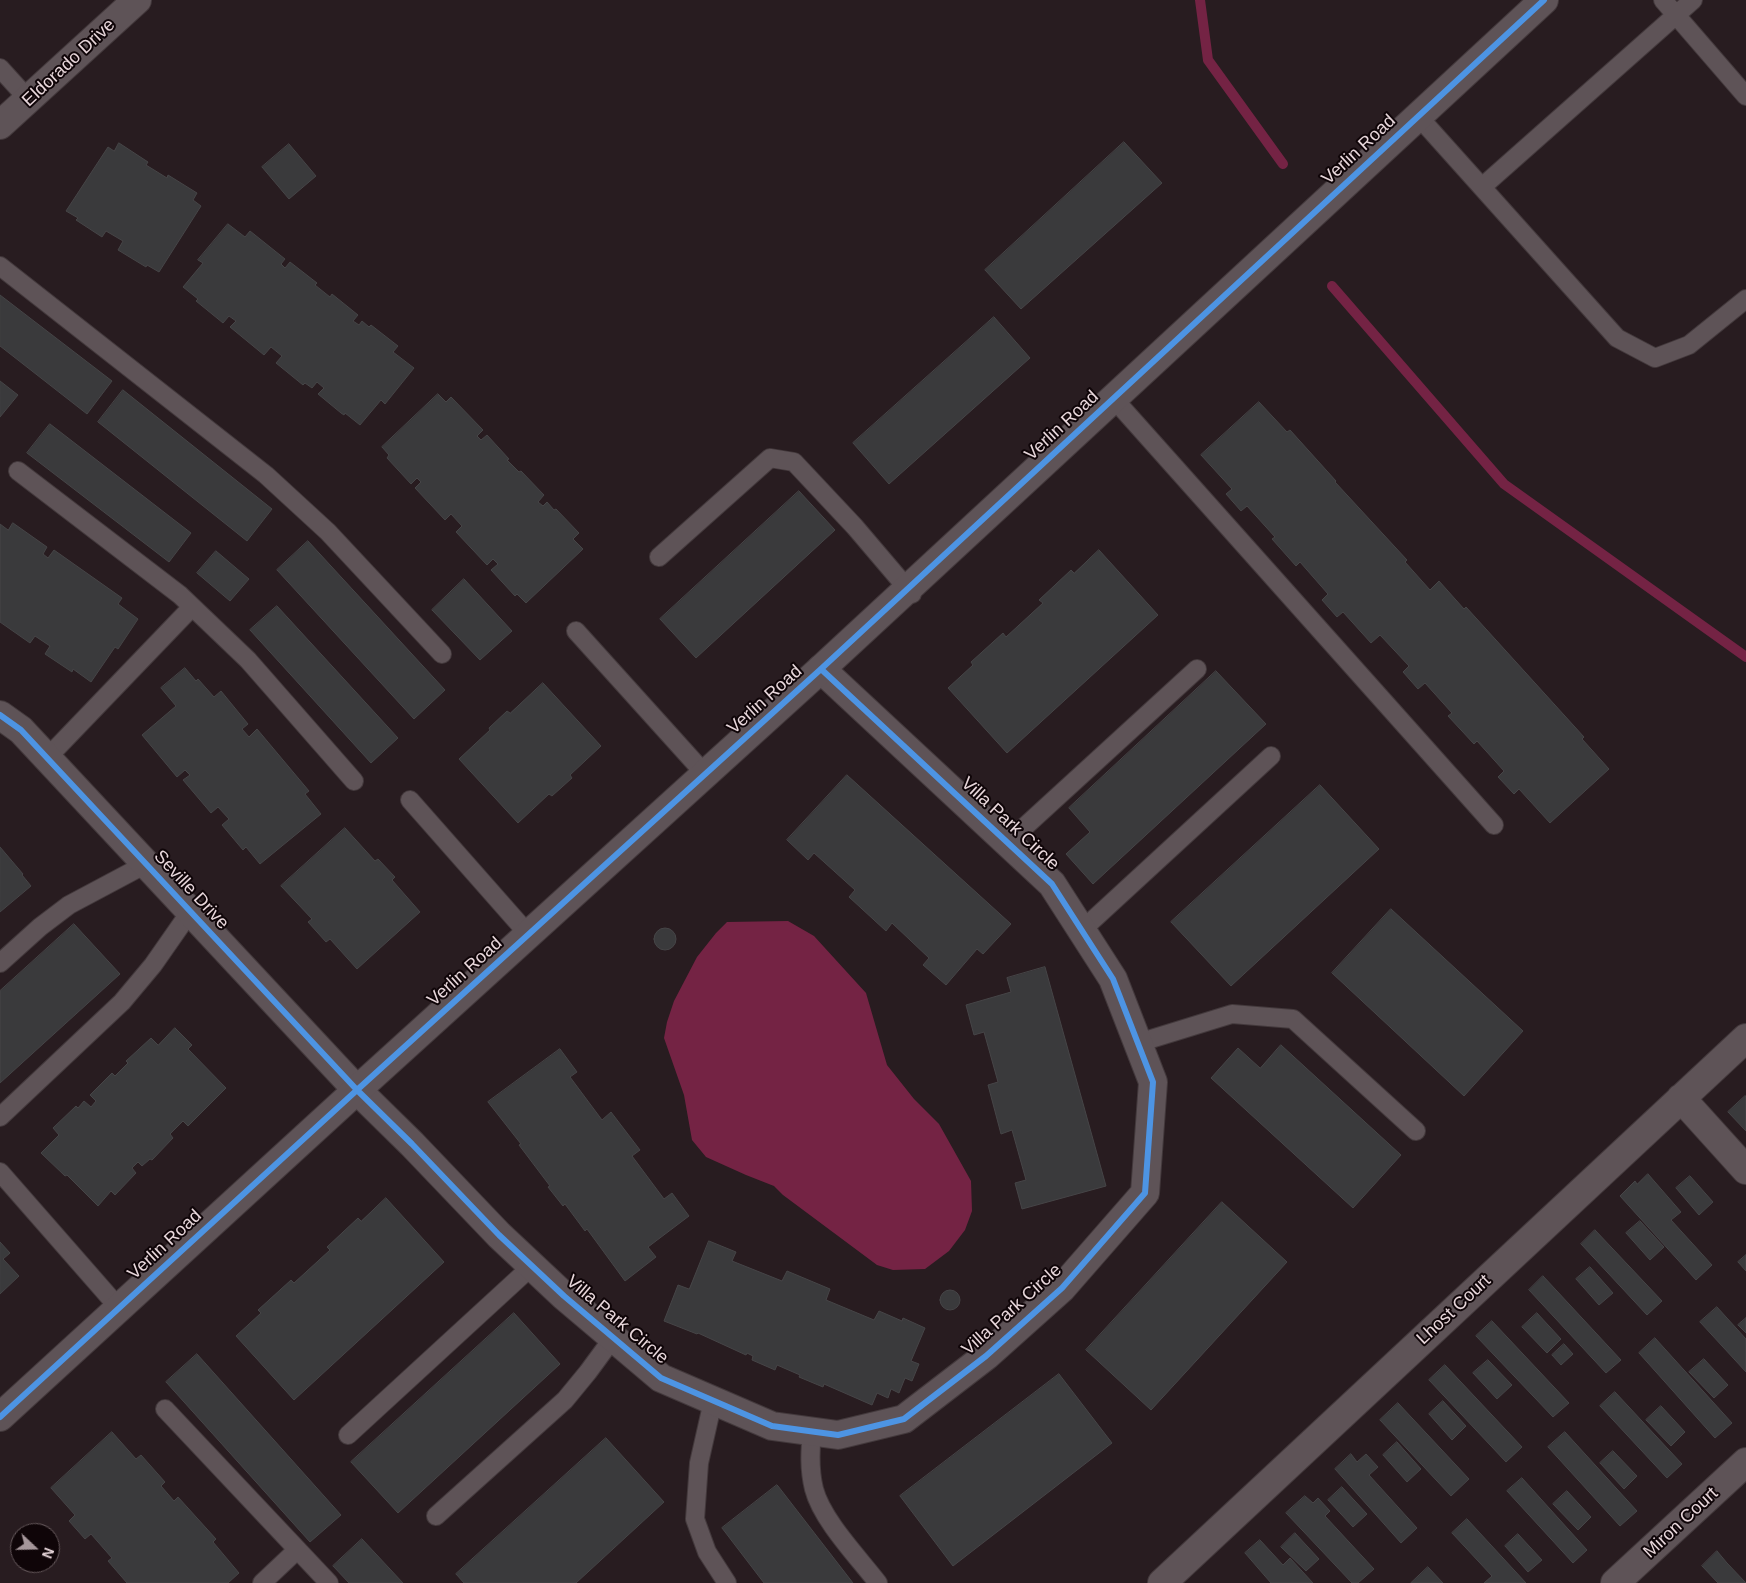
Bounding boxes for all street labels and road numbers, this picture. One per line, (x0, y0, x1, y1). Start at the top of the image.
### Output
street label: Eldorado Drive (18, 15, 120, 111)
street label: Verlin Road (1318, 110, 1400, 190)
street label: Verlin Road (1021, 386, 1103, 466)
street label: Verlin Road (723, 661, 807, 739)
street label: Villa Park Circle (956, 773, 1064, 875)
street label: Seville Drive (149, 846, 233, 934)
street label: Verlin Road (423, 933, 507, 1011)
street label: Verlin Road (124, 1205, 206, 1285)
street label: Villa Park Circle (958, 1260, 1066, 1360)
street label: Lhost Court (1413, 1270, 1495, 1350)
street label: Villa Park Circle (562, 1271, 672, 1369)
street label: Miron Court (1639, 1483, 1723, 1563)

